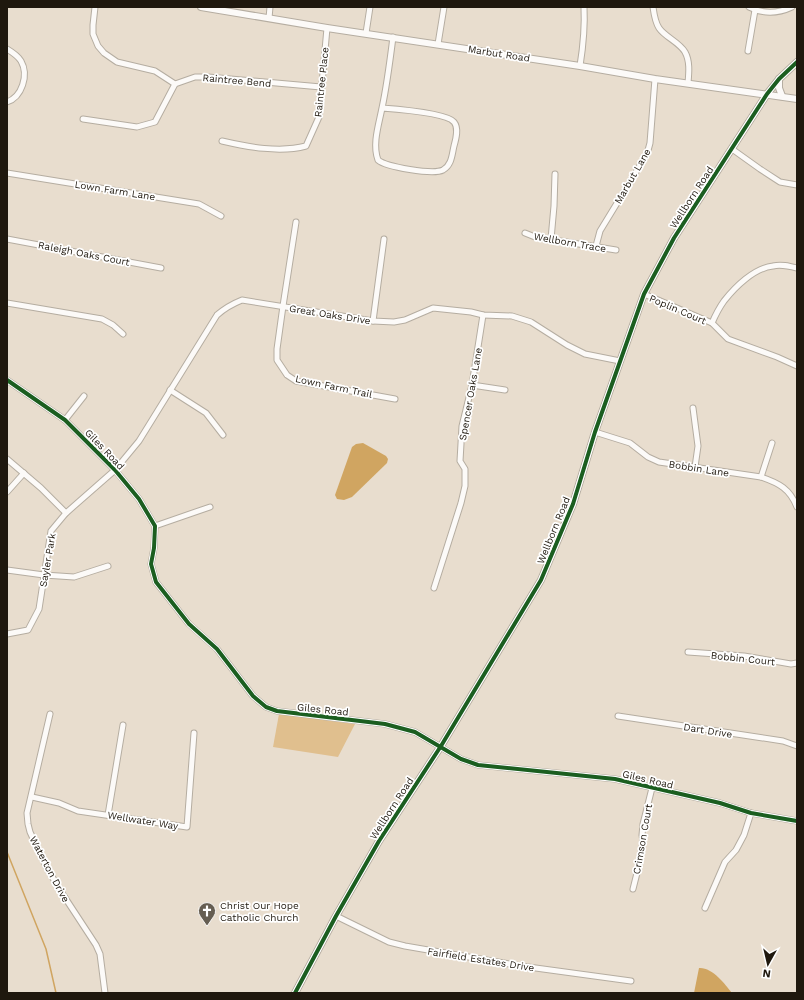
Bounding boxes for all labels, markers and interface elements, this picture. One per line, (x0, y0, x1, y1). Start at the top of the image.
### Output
street label: Marbut Road (467, 43, 531, 64)
street label: Raintree Place (312, 46, 331, 118)
street label: Raintree Bend (202, 72, 272, 89)
street label: Marbut Lane (612, 147, 653, 206)
street label: Wellborn Road (667, 164, 716, 230)
street label: Lown Farm Lane (74, 179, 156, 202)
street label: Wellborn Trace (533, 231, 607, 254)
street label: Raleigh Oaks Court (37, 239, 131, 268)
street label: Poplin Court (648, 293, 709, 327)
street label: Great Oaks Drive (288, 303, 372, 326)
street label: Spencer Oaks Lane (457, 347, 484, 441)
street label: Lown Farm Trail (294, 373, 373, 400)
street label: Giles Road (83, 427, 127, 472)
street label: Bobbin Lane (668, 458, 730, 479)
street label: Wellborn Road (535, 495, 572, 565)
street label: Sayler Park (37, 532, 58, 588)
street label: Bobbin Court (710, 650, 776, 667)
street label: Giles Road (297, 701, 349, 718)
street label: Dart Drive (683, 721, 733, 740)
street label: Giles Road (621, 768, 674, 791)
street label: Wellborn Road (367, 775, 416, 841)
street label: Crimson Court (631, 802, 654, 875)
street label: Wellwater Way (107, 809, 180, 832)
street label: Waterton Drive (28, 834, 72, 904)
place label: Christ Our Hope Catholic Church (220, 900, 299, 923)
church icon: Christ Our Hope Catholic Church (197, 901, 217, 926)
north arrow (748, 944, 788, 984)
street label: Fairfield Estates Drive (427, 946, 535, 973)
text: N (762, 966, 772, 980)

